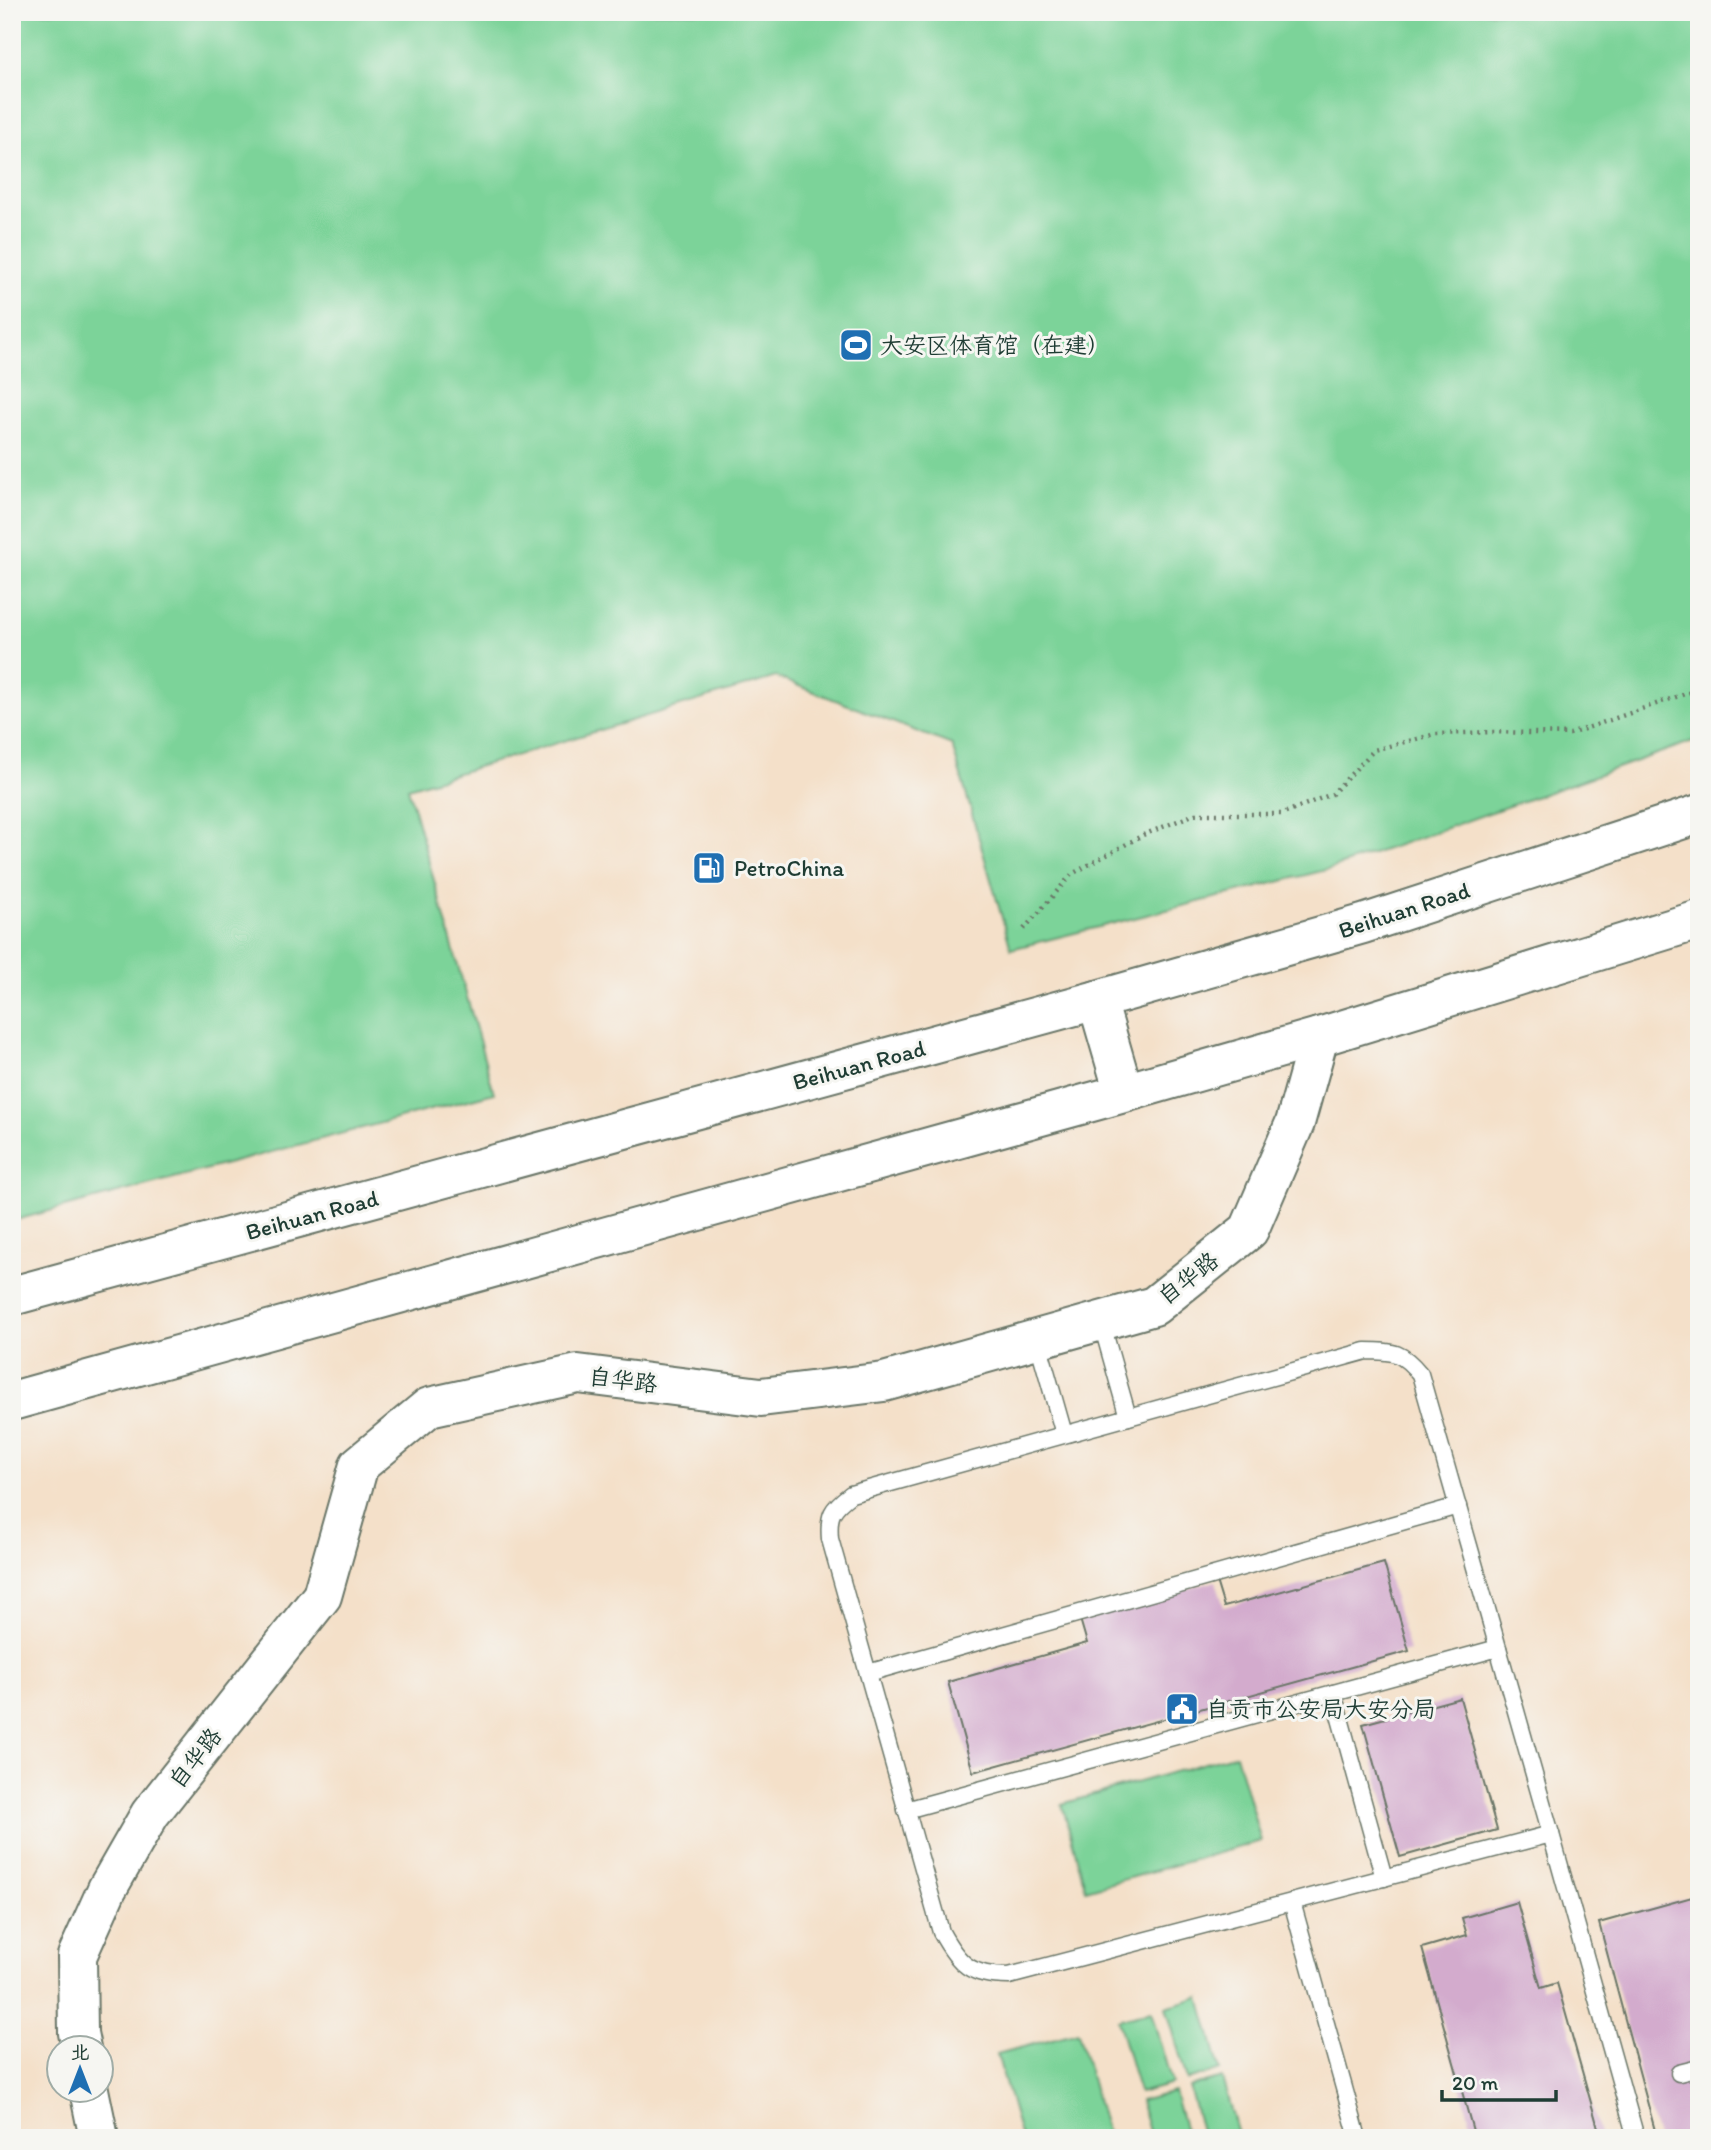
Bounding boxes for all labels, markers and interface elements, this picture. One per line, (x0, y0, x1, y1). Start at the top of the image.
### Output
sports icon: 大安区体育馆（在建） (837, 326, 875, 364)
place label: 大安区体育馆（在建） (880, 331, 1110, 359)
fuel station icon: PetroChina (690, 849, 728, 887)
place label: PetroChina (734, 854, 844, 882)
street label: Beihuan Road (1335, 875, 1474, 944)
street label: Beihuan Road (790, 1034, 929, 1096)
street label: Beihuan Road (243, 1184, 382, 1246)
street label: 自华路 (1152, 1246, 1224, 1310)
street label: 自华路 (587, 1362, 659, 1398)
public building icon: 自贡市公安局大安分局 (1163, 1690, 1201, 1728)
place label: 自贡市公安局大安分局 (1206, 1695, 1436, 1723)
street label: 自华路 (163, 1722, 227, 1794)
north arrow (46, 2035, 116, 2104)
text: 北 (70, 2041, 90, 2064)
scale bar (1442, 2059, 1555, 2103)
text: 20 m (1452, 2070, 1499, 2095)

